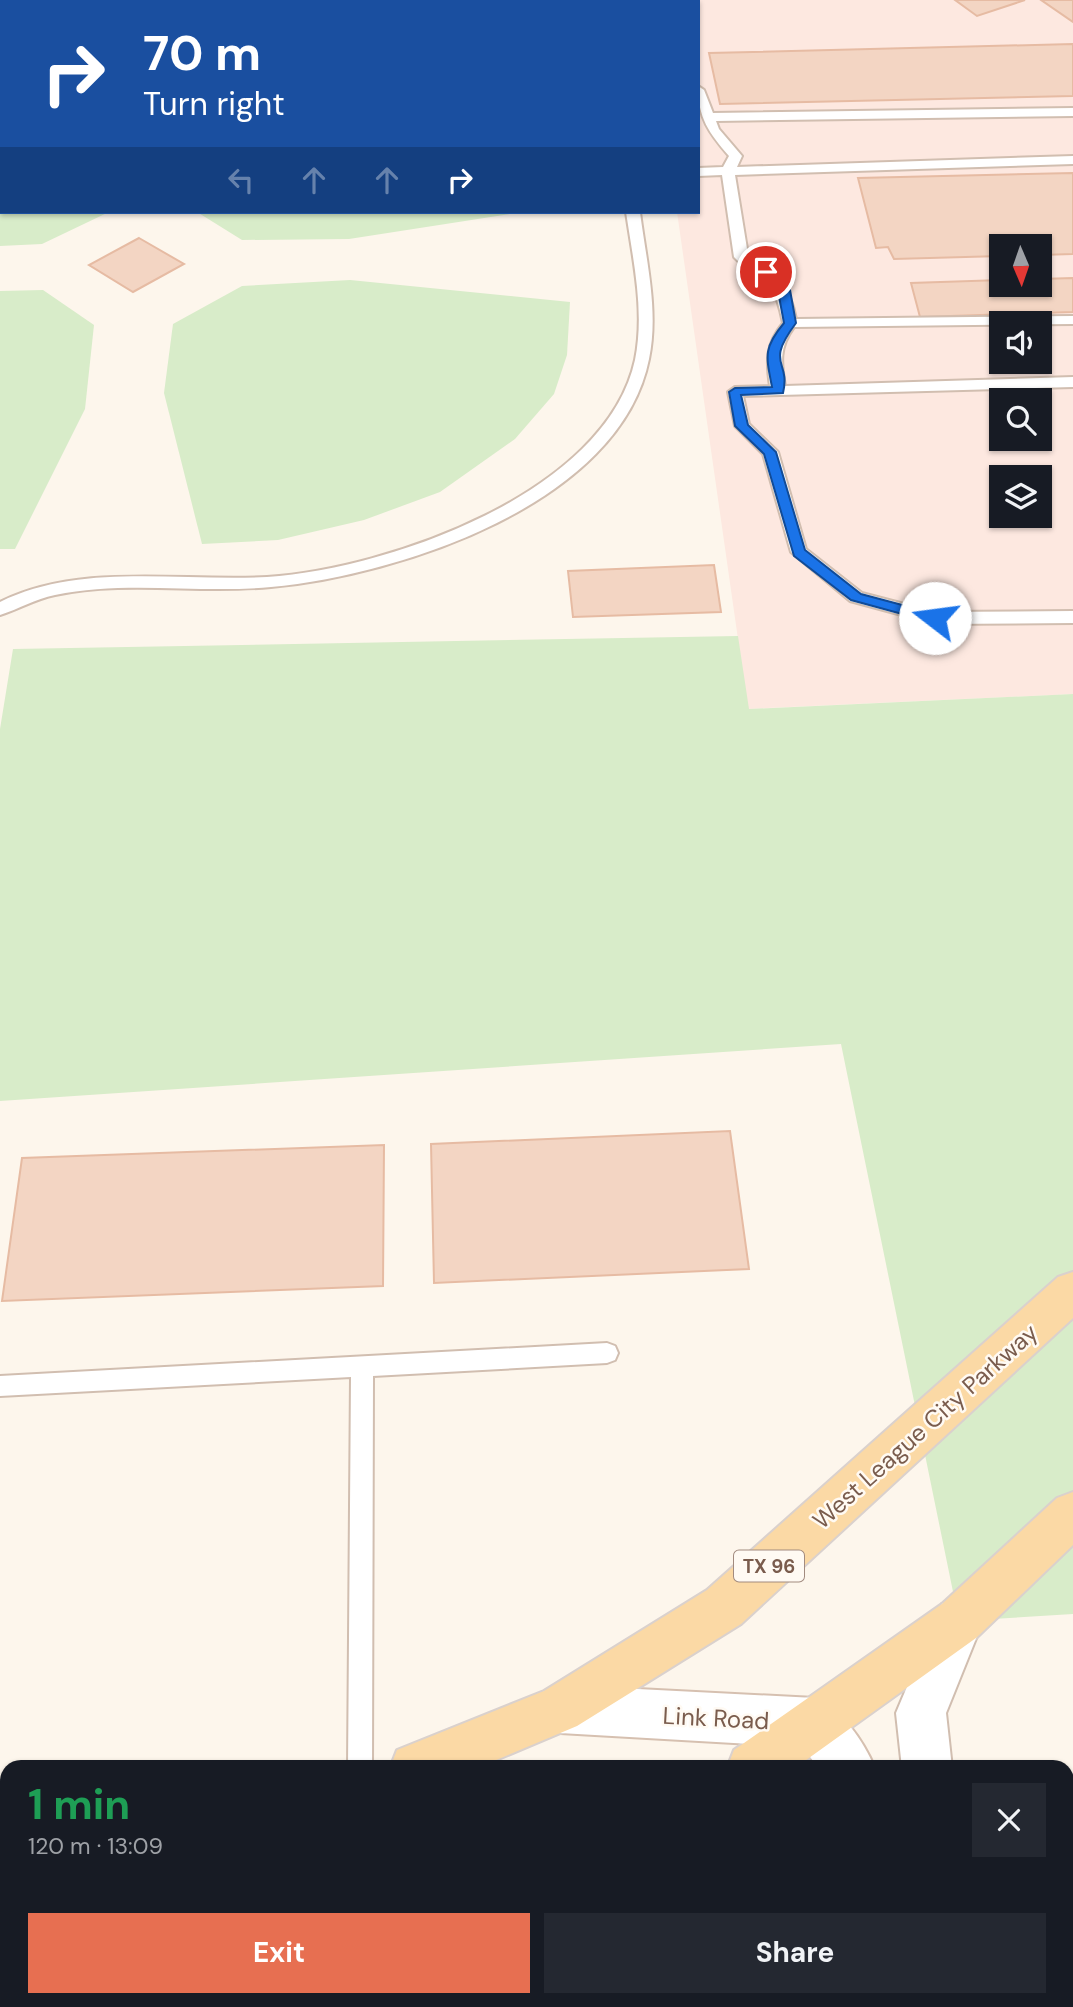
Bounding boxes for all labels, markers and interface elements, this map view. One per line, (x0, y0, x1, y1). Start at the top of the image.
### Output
text: 70 m (143, 21, 261, 85)
icon: right (28, 28, 119, 119)
text: Turn right (143, 83, 285, 125)
icon: left (222, 161, 260, 199)
icon: ahead (295, 161, 333, 199)
icon: ahead (368, 161, 406, 199)
icon: right (441, 161, 479, 199)
north arrow (989, 234, 1052, 298)
map controls (989, 234, 1052, 528)
pin (736, 242, 796, 302)
icon: arrive (747, 253, 785, 291)
button: sound (989, 311, 1052, 374)
button: search (989, 388, 1052, 451)
button: layers (989, 465, 1052, 528)
position arrow (898, 581, 972, 655)
street label: West League City Parkway (806, 1317, 1044, 1535)
road number: TX 96 (734, 1550, 804, 1582)
street label: Link Road (662, 1700, 770, 1736)
text: 1 min (28, 1777, 130, 1832)
button: close (972, 1783, 1046, 1857)
text: 120 m · 13:09 (28, 1831, 163, 1861)
button: Exit (28, 1913, 530, 1993)
button: Share (544, 1913, 1046, 1993)

